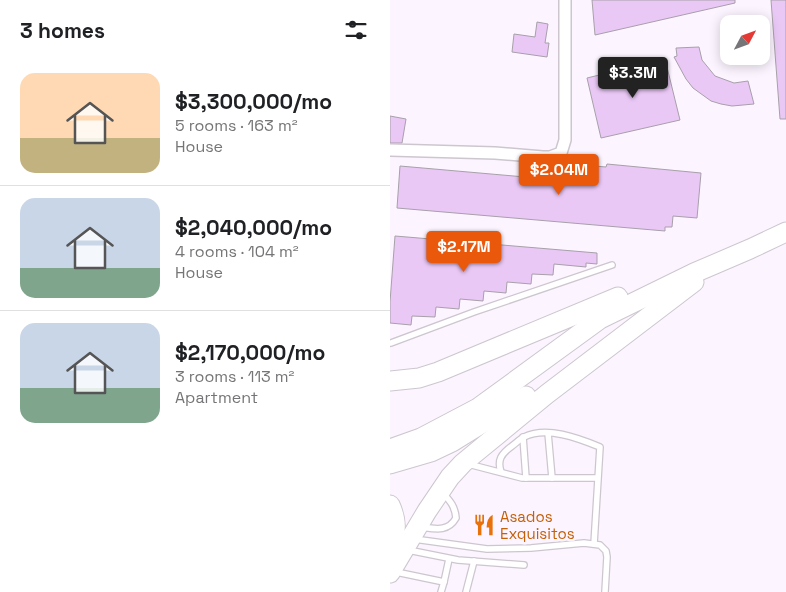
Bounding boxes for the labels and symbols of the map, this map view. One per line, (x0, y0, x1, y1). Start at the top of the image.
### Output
north arrow (720, 15, 770, 65)
pin: $3.3M (598, 56, 668, 99)
pin: $2.04M (518, 154, 600, 196)
pin: $2.17M (423, 230, 505, 273)
place label: Asados Exquisitos (500, 507, 575, 543)
restaurant icon: Asados Exquisitos (471, 512, 497, 538)

